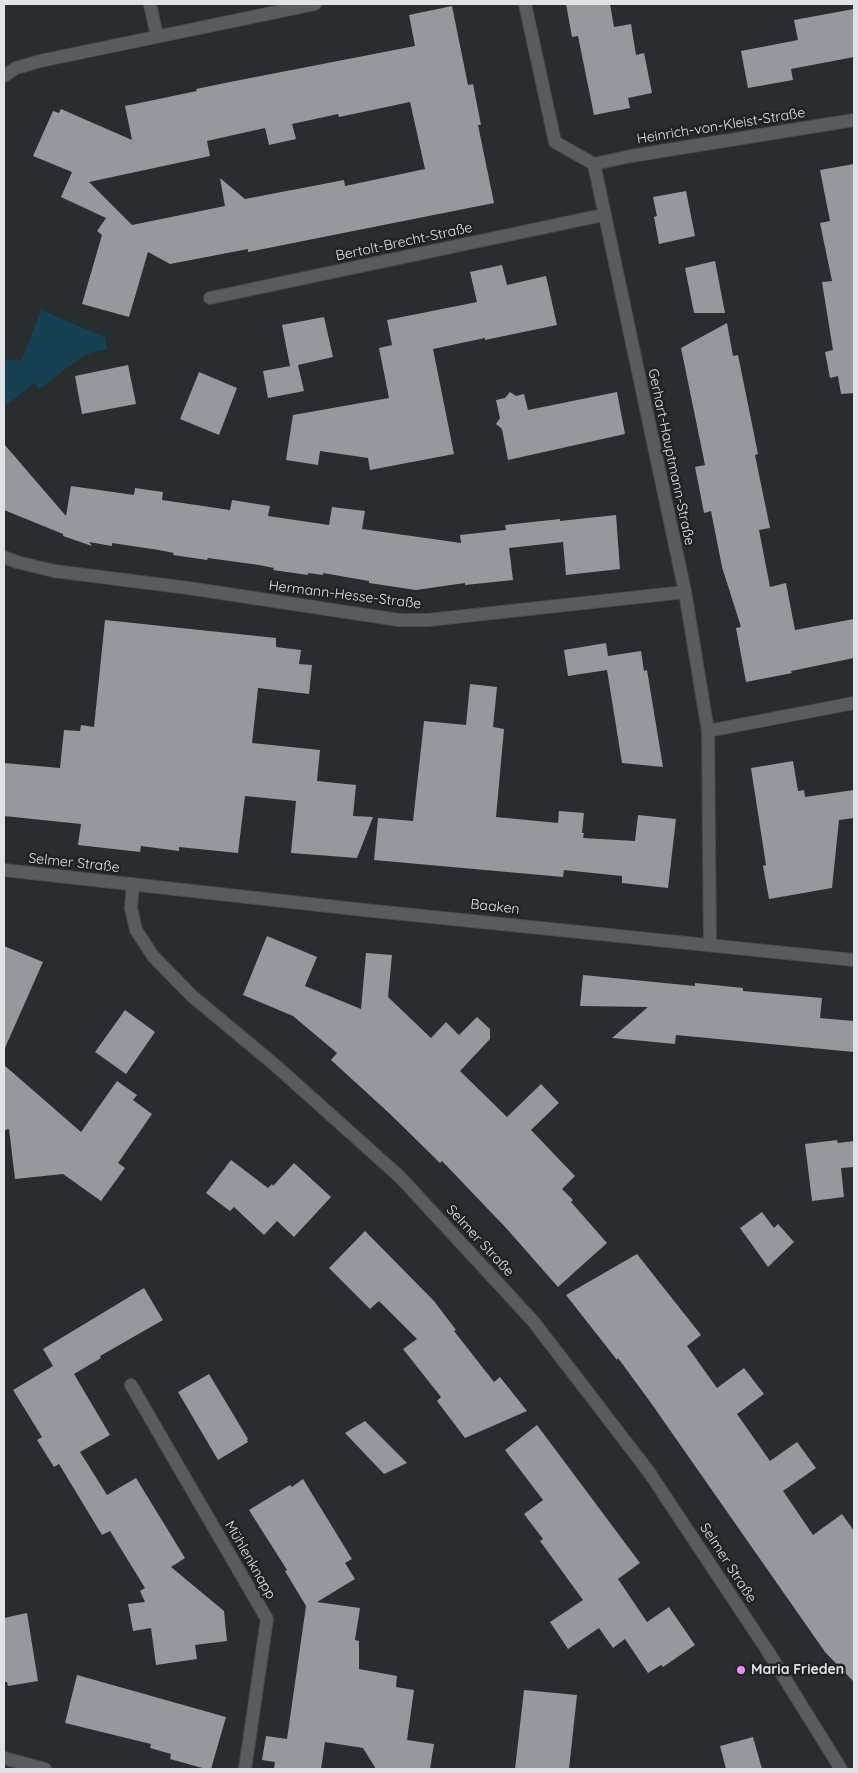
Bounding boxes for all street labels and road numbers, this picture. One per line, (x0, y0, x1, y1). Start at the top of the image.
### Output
street label: Heinrich-von-Kleist-Straße (636, 104, 806, 148)
street label: Bertolt-Brecht-Straße (334, 219, 474, 265)
street label: Gerhart-Hauptmann-Straße (644, 367, 698, 547)
street label: Hermann-Hesse-Straße (268, 577, 422, 613)
street label: Selmer Straße (28, 850, 120, 876)
street label: Baaken (470, 896, 520, 918)
street label: Selmer Straße (443, 1202, 517, 1280)
street label: Mühlenknapp (221, 1518, 279, 1602)
street label: Selmer Straße (696, 1520, 760, 1606)

